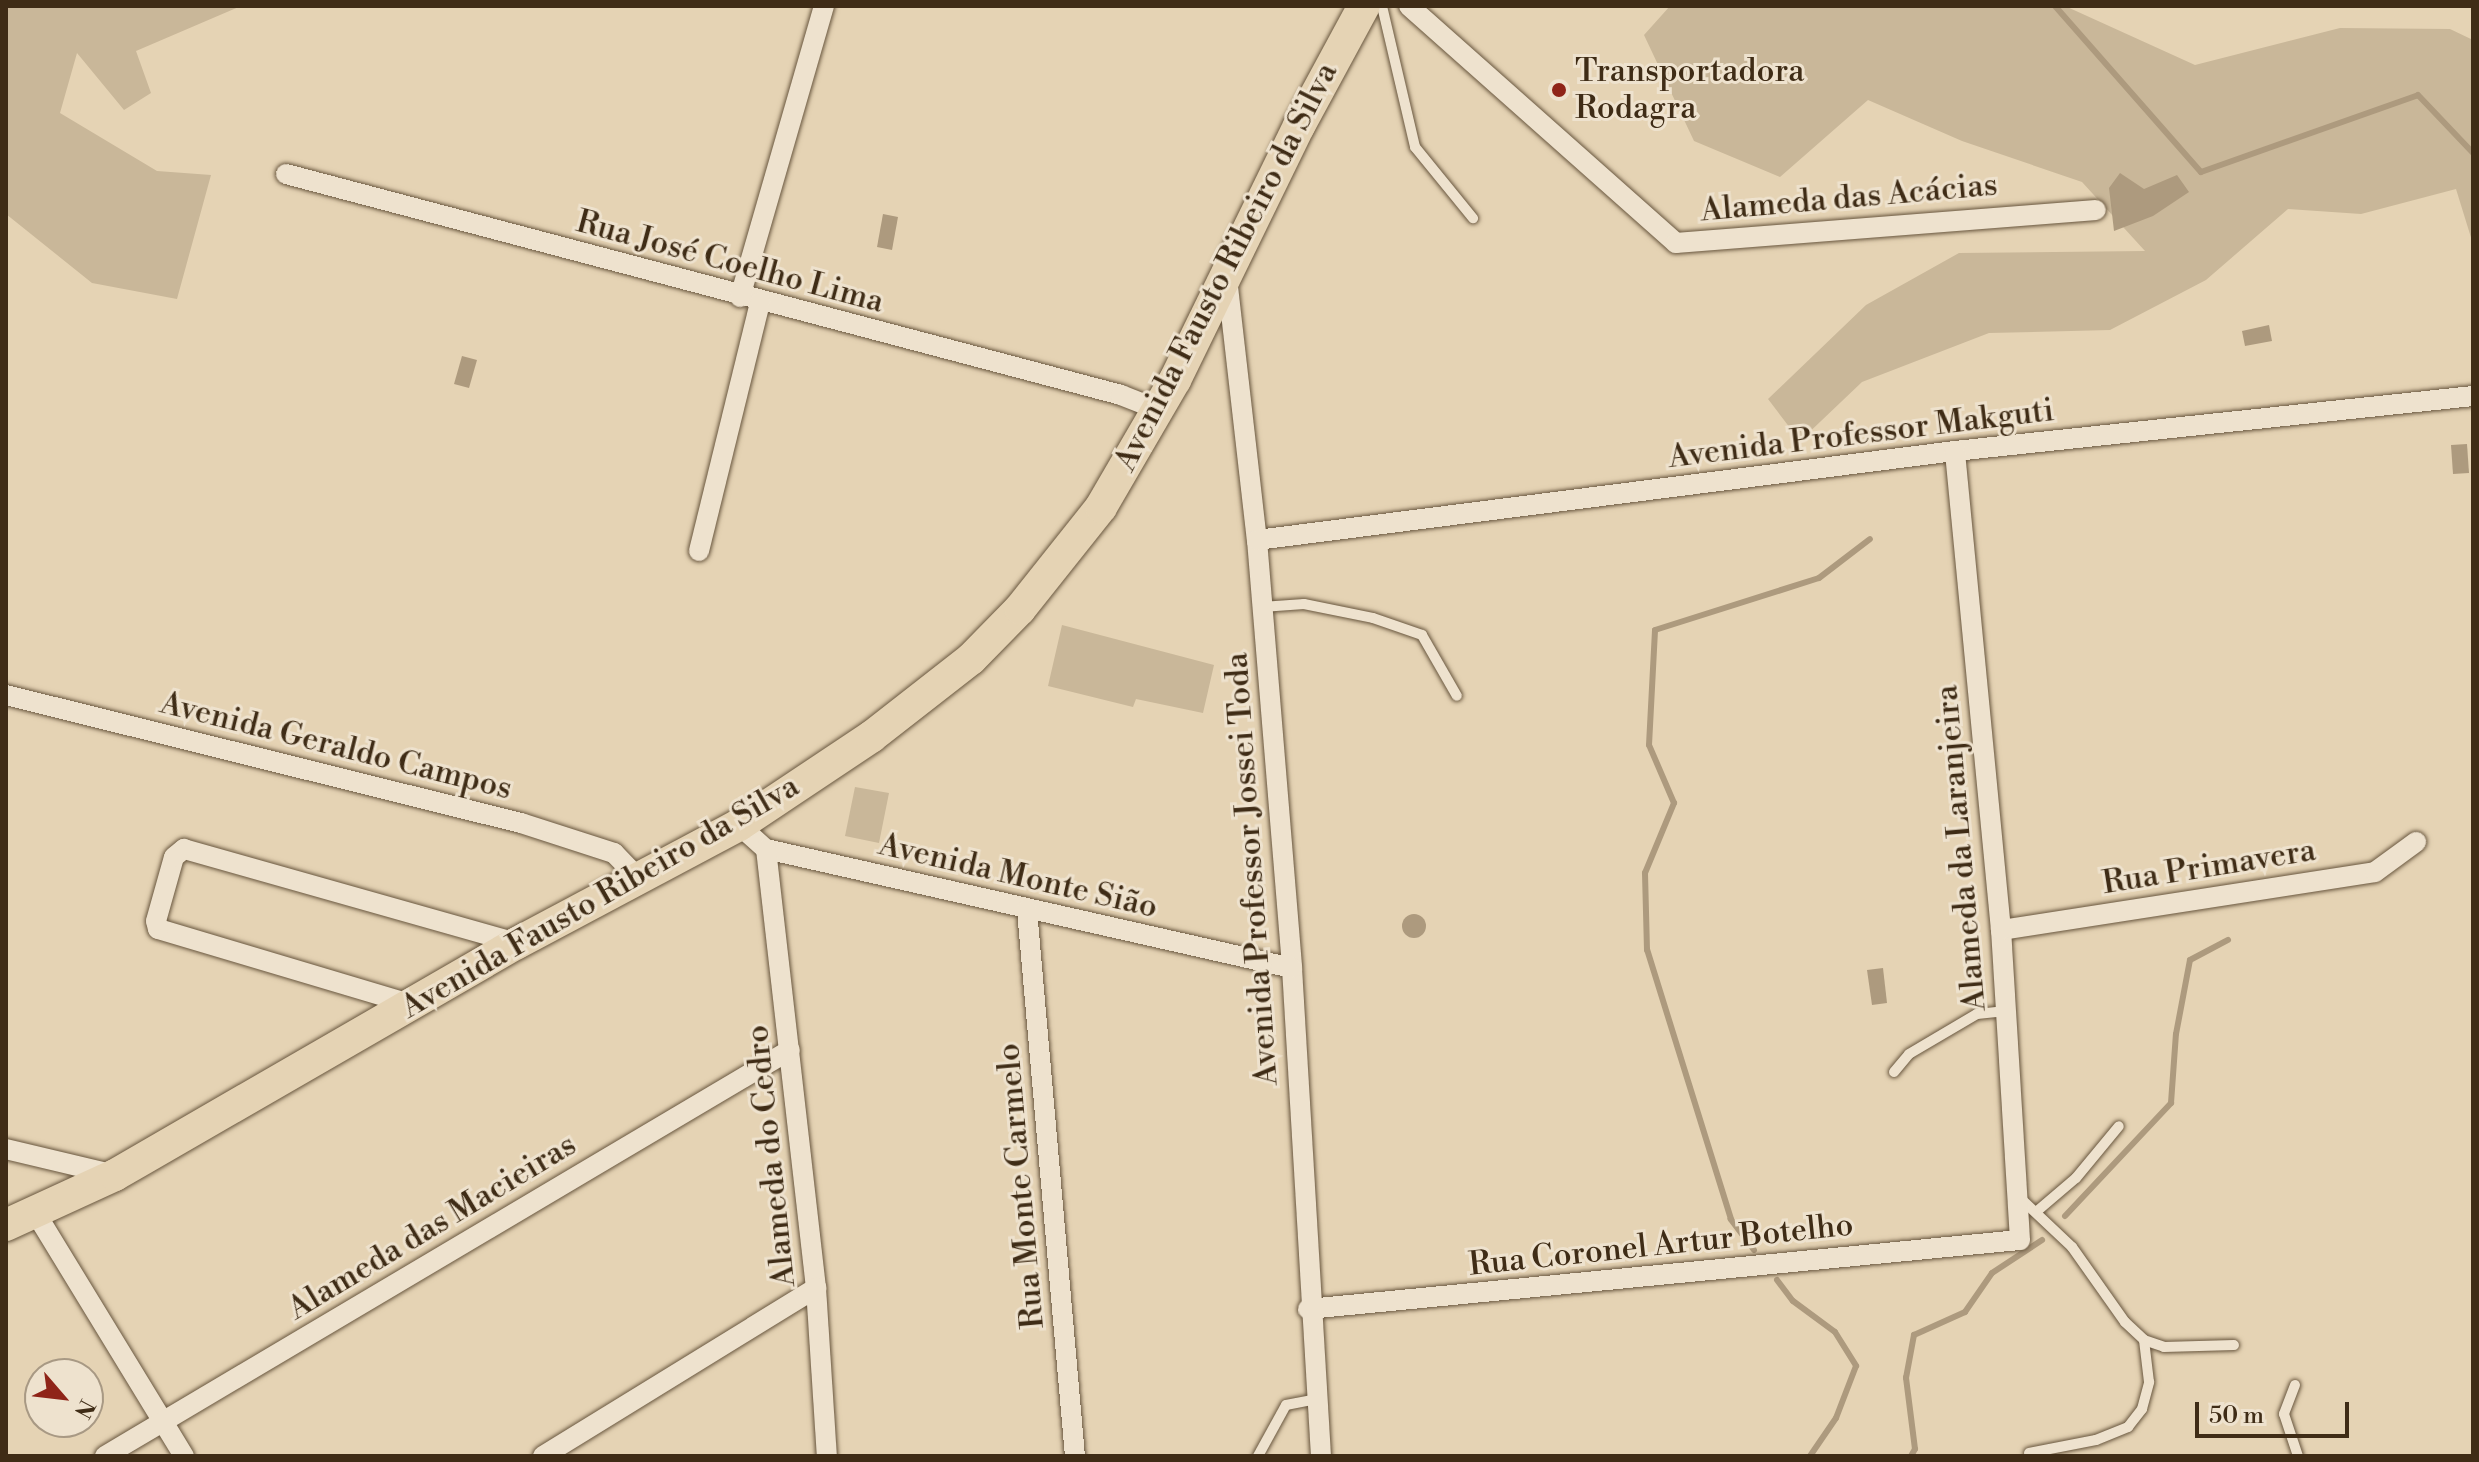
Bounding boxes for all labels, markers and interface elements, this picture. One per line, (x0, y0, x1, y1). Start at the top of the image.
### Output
place label: Transportadora Rodagra (1575, 53, 1804, 128)
street label: Avenida Fausto Ribeiro da Silva (1106, 56, 1346, 478)
marker: Transportadora Rodagra (1550, 81, 1568, 99)
street label: Alameda das Acácias (1699, 166, 1999, 230)
street label: Rua José Coelho Lima (572, 202, 888, 322)
street label: Avenida Professor Makguti (1666, 391, 2056, 477)
street label: Avenida Professor Jossei Toda (1218, 651, 1286, 1087)
street label: Alameda da Laranjeira (1928, 683, 1994, 1013)
street label: Avenida Geraldo Campos (156, 684, 516, 808)
street label: Avenida Fausto Ribeiro da Silva (394, 767, 806, 1027)
street label: Avenida Monte Sião (875, 825, 1161, 927)
street label: Rua Primavera (2100, 831, 2318, 903)
street label: Alameda do Cedro (738, 1023, 804, 1289)
street label: Rua Monte Carmelo (989, 1042, 1053, 1330)
street label: Alameda das Macieiras (281, 1126, 583, 1328)
street label: Rua Coronel Artur Botelho (1467, 1206, 1855, 1284)
north arrow (24, 1358, 104, 1438)
scale bar (2199, 1386, 2353, 1436)
text: N (68, 1395, 100, 1423)
text: 50 m (2209, 1401, 2264, 1431)

